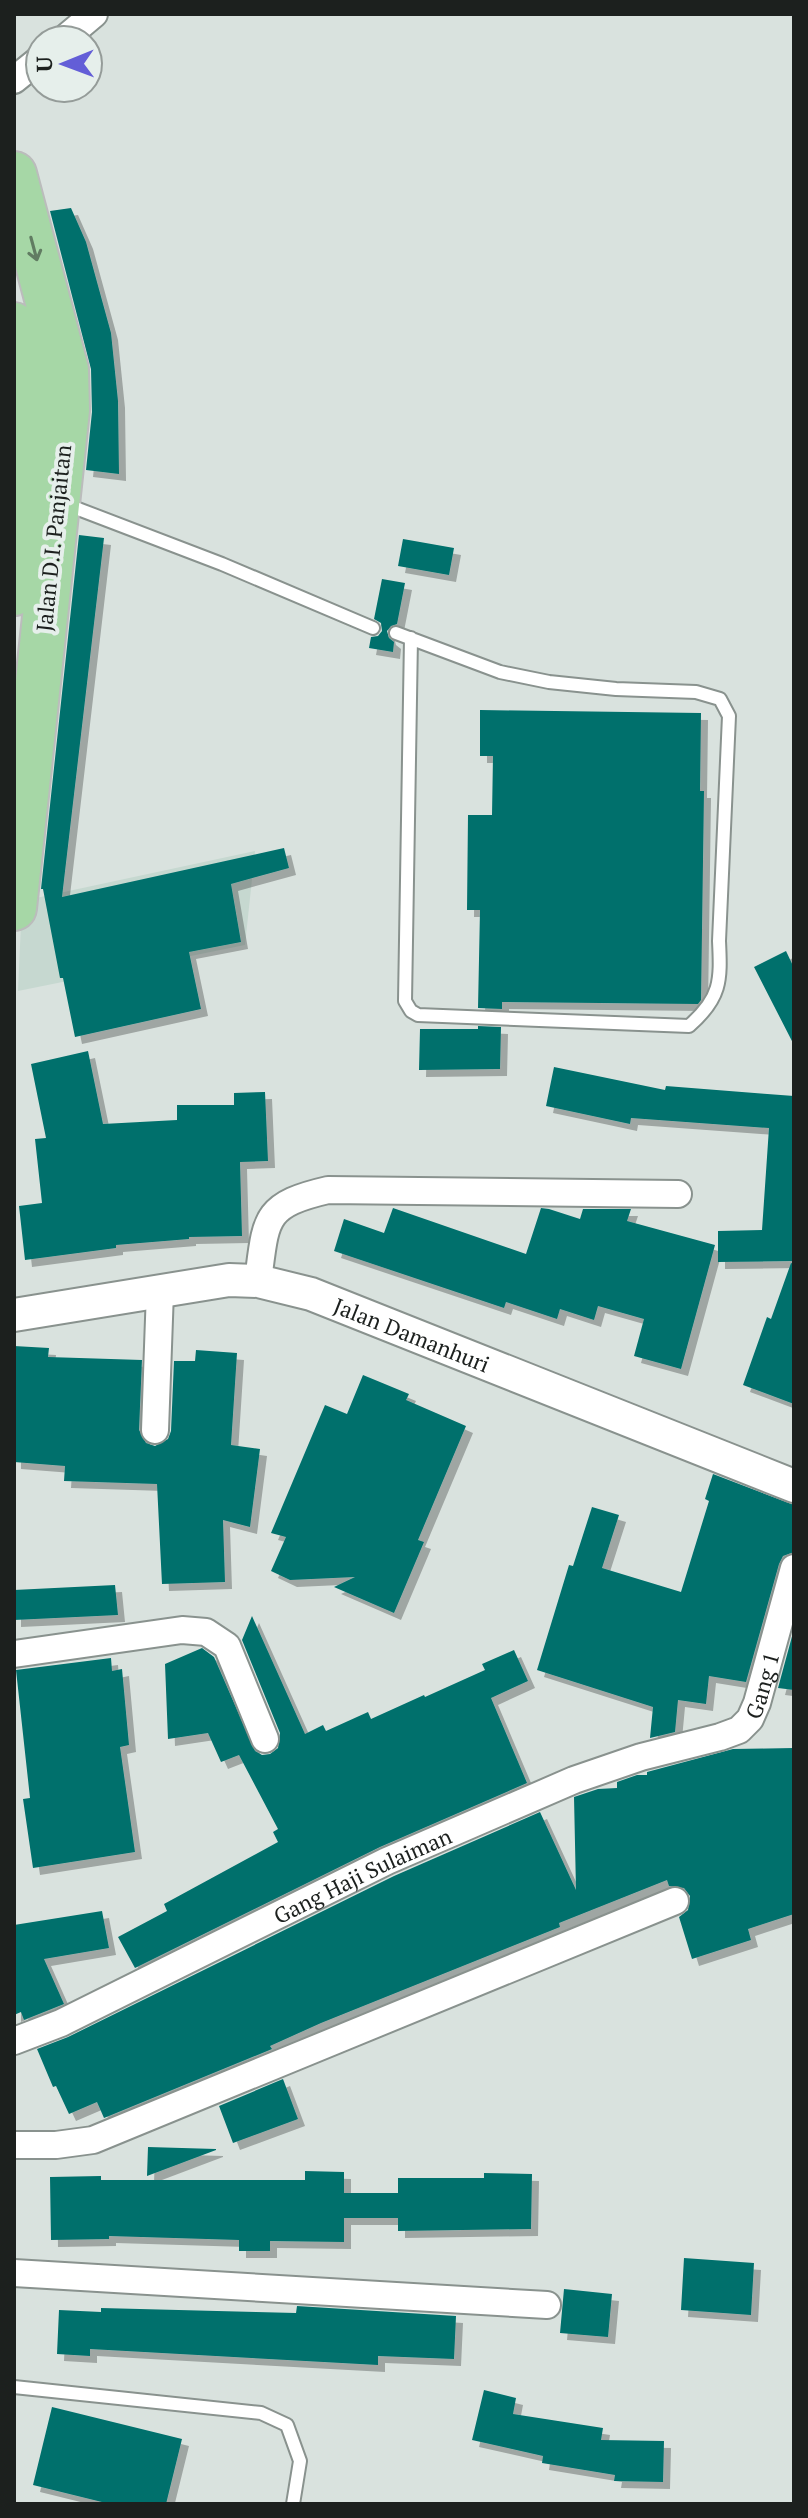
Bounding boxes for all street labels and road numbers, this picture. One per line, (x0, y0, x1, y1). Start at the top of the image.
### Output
street label: Jalan D.I. Panjaitan (29, 443, 77, 633)
street label: Jalan Damanhuri (330, 1290, 494, 1378)
street label: Gang 1 (737, 1649, 785, 1723)
street label: Gang Haji Sulaiman (268, 1820, 456, 1930)

